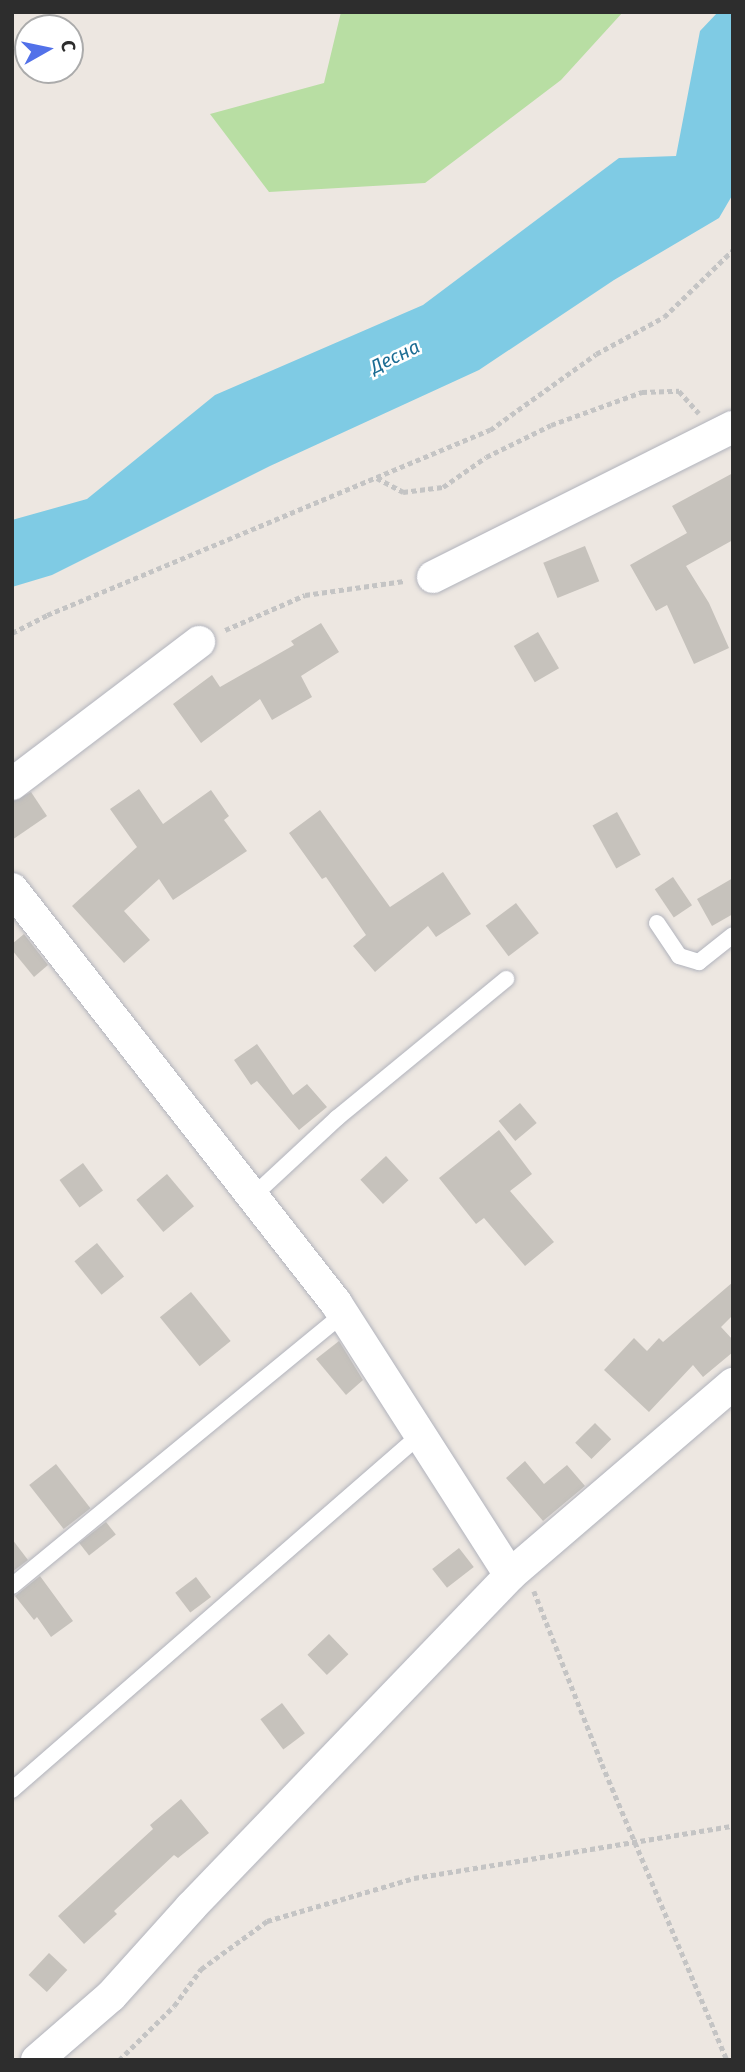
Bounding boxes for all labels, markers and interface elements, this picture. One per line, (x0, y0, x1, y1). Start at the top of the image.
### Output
north arrow (14, 14, 84, 84)
text: С (56, 39, 80, 53)
water label: Десна (367, 335, 423, 379)

